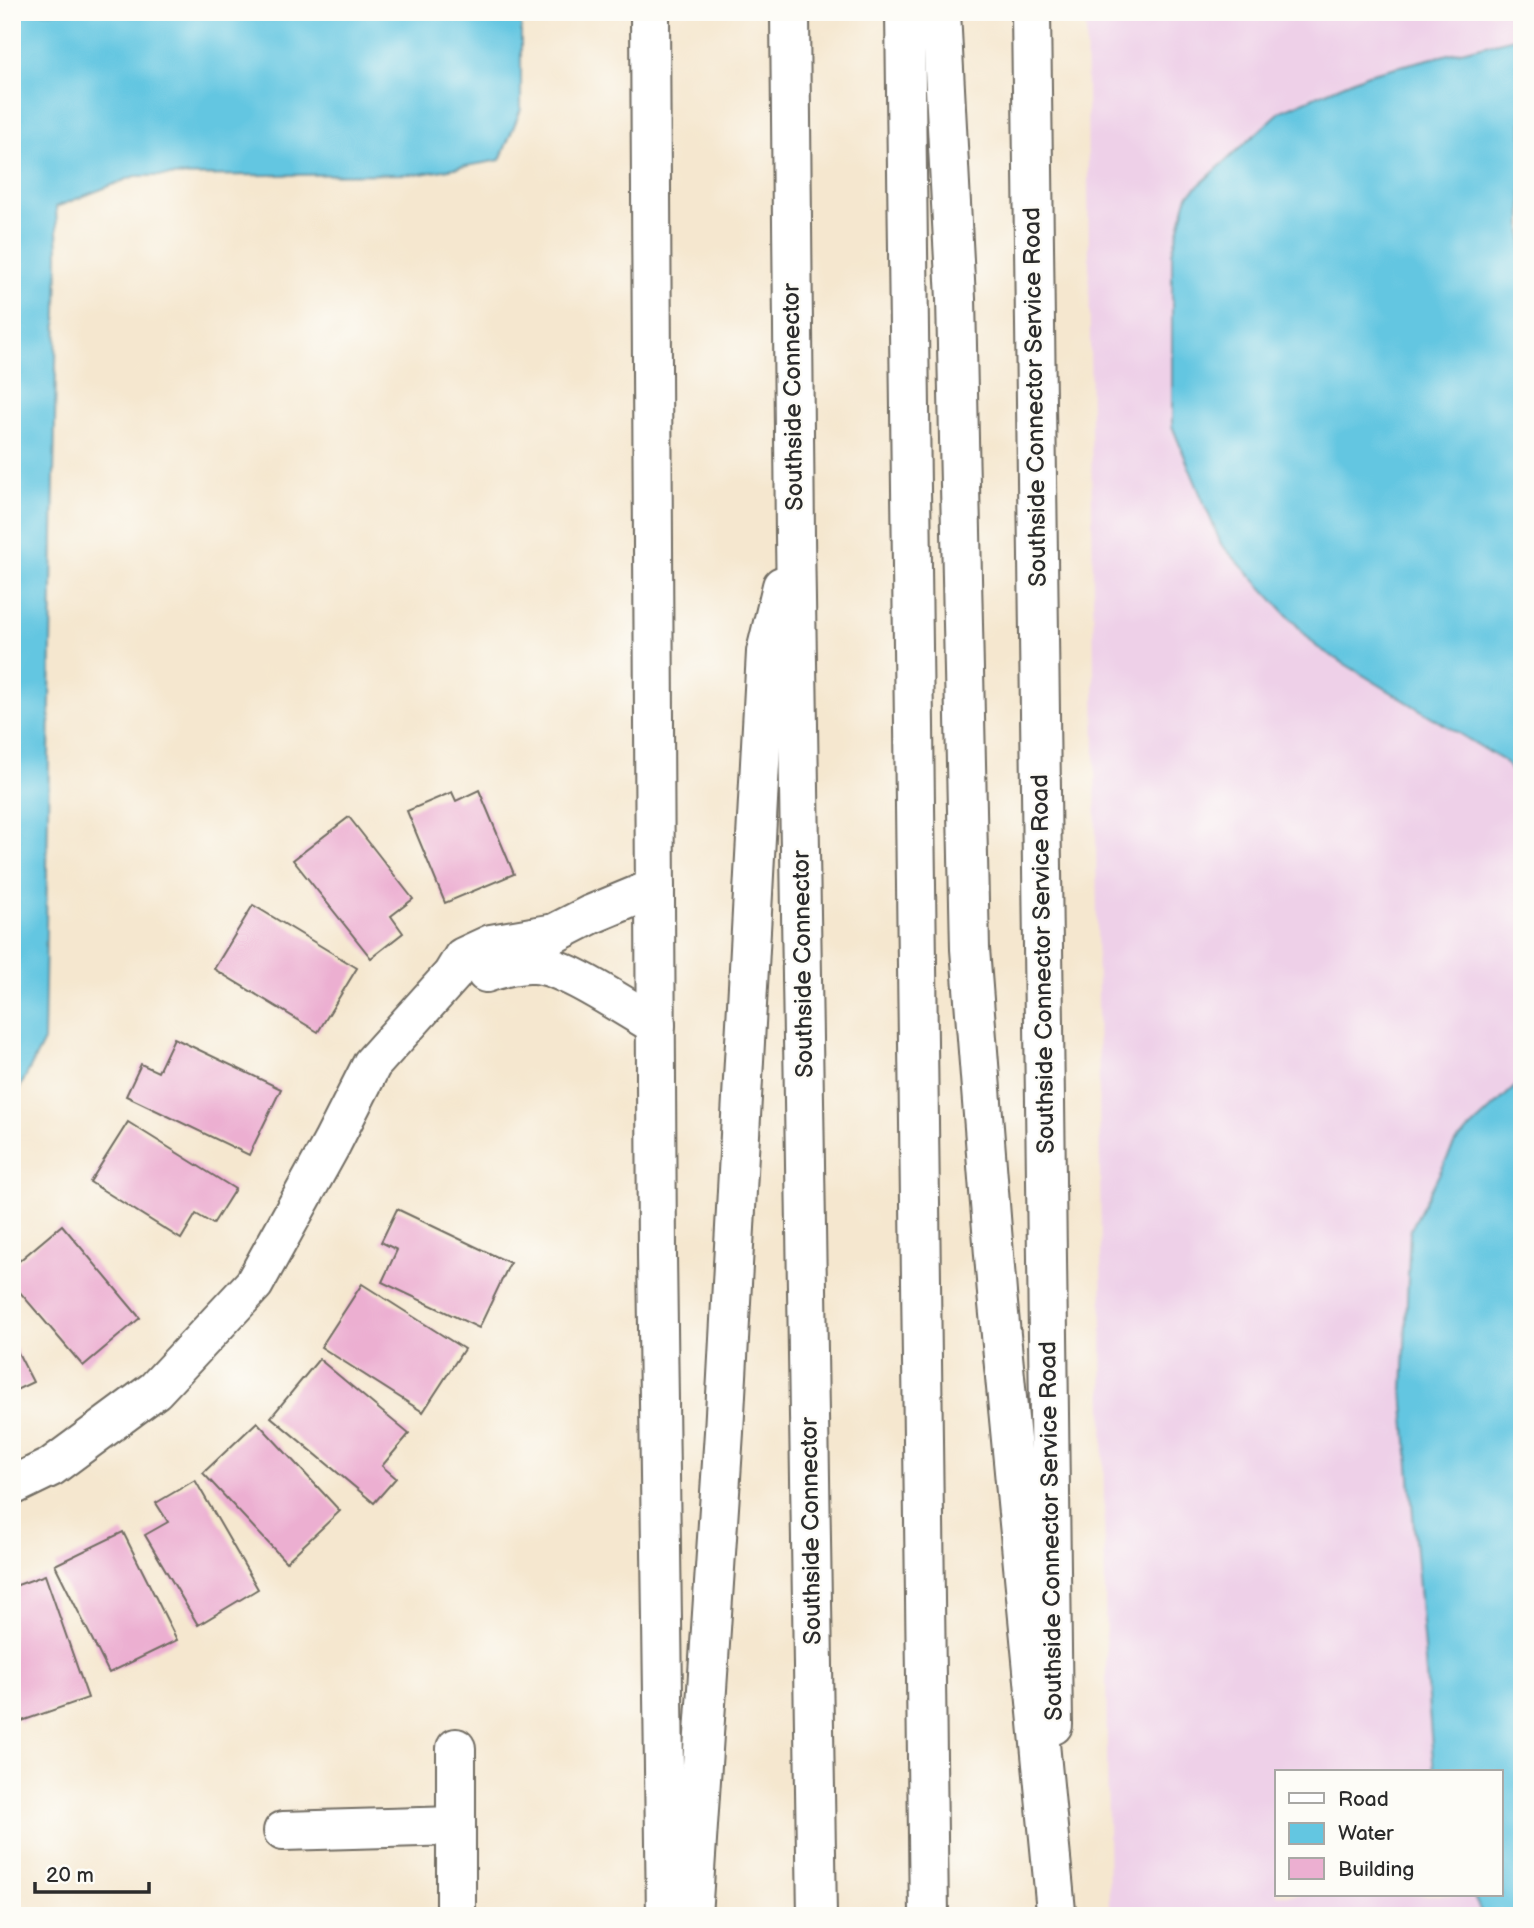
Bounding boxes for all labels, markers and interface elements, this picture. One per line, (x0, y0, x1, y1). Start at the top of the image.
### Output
street label: Southside Connector Service Road (1017, 207, 1053, 587)
street label: Southside Connector (777, 283, 809, 511)
street label: Southside Connector Service Road (1025, 774, 1061, 1154)
street label: Southside Connector (787, 850, 819, 1078)
street label: Southside Connector Service Road (1033, 1341, 1069, 1721)
street label: Southside Connector (795, 1417, 827, 1645)
legend (1275, 1770, 1502, 1896)
text: Road (1338, 1787, 1389, 1812)
text: Water (1338, 1821, 1394, 1846)
scale bar (35, 1851, 149, 1895)
text: Building (1338, 1857, 1414, 1882)
text: 20 m (46, 1863, 94, 1888)

